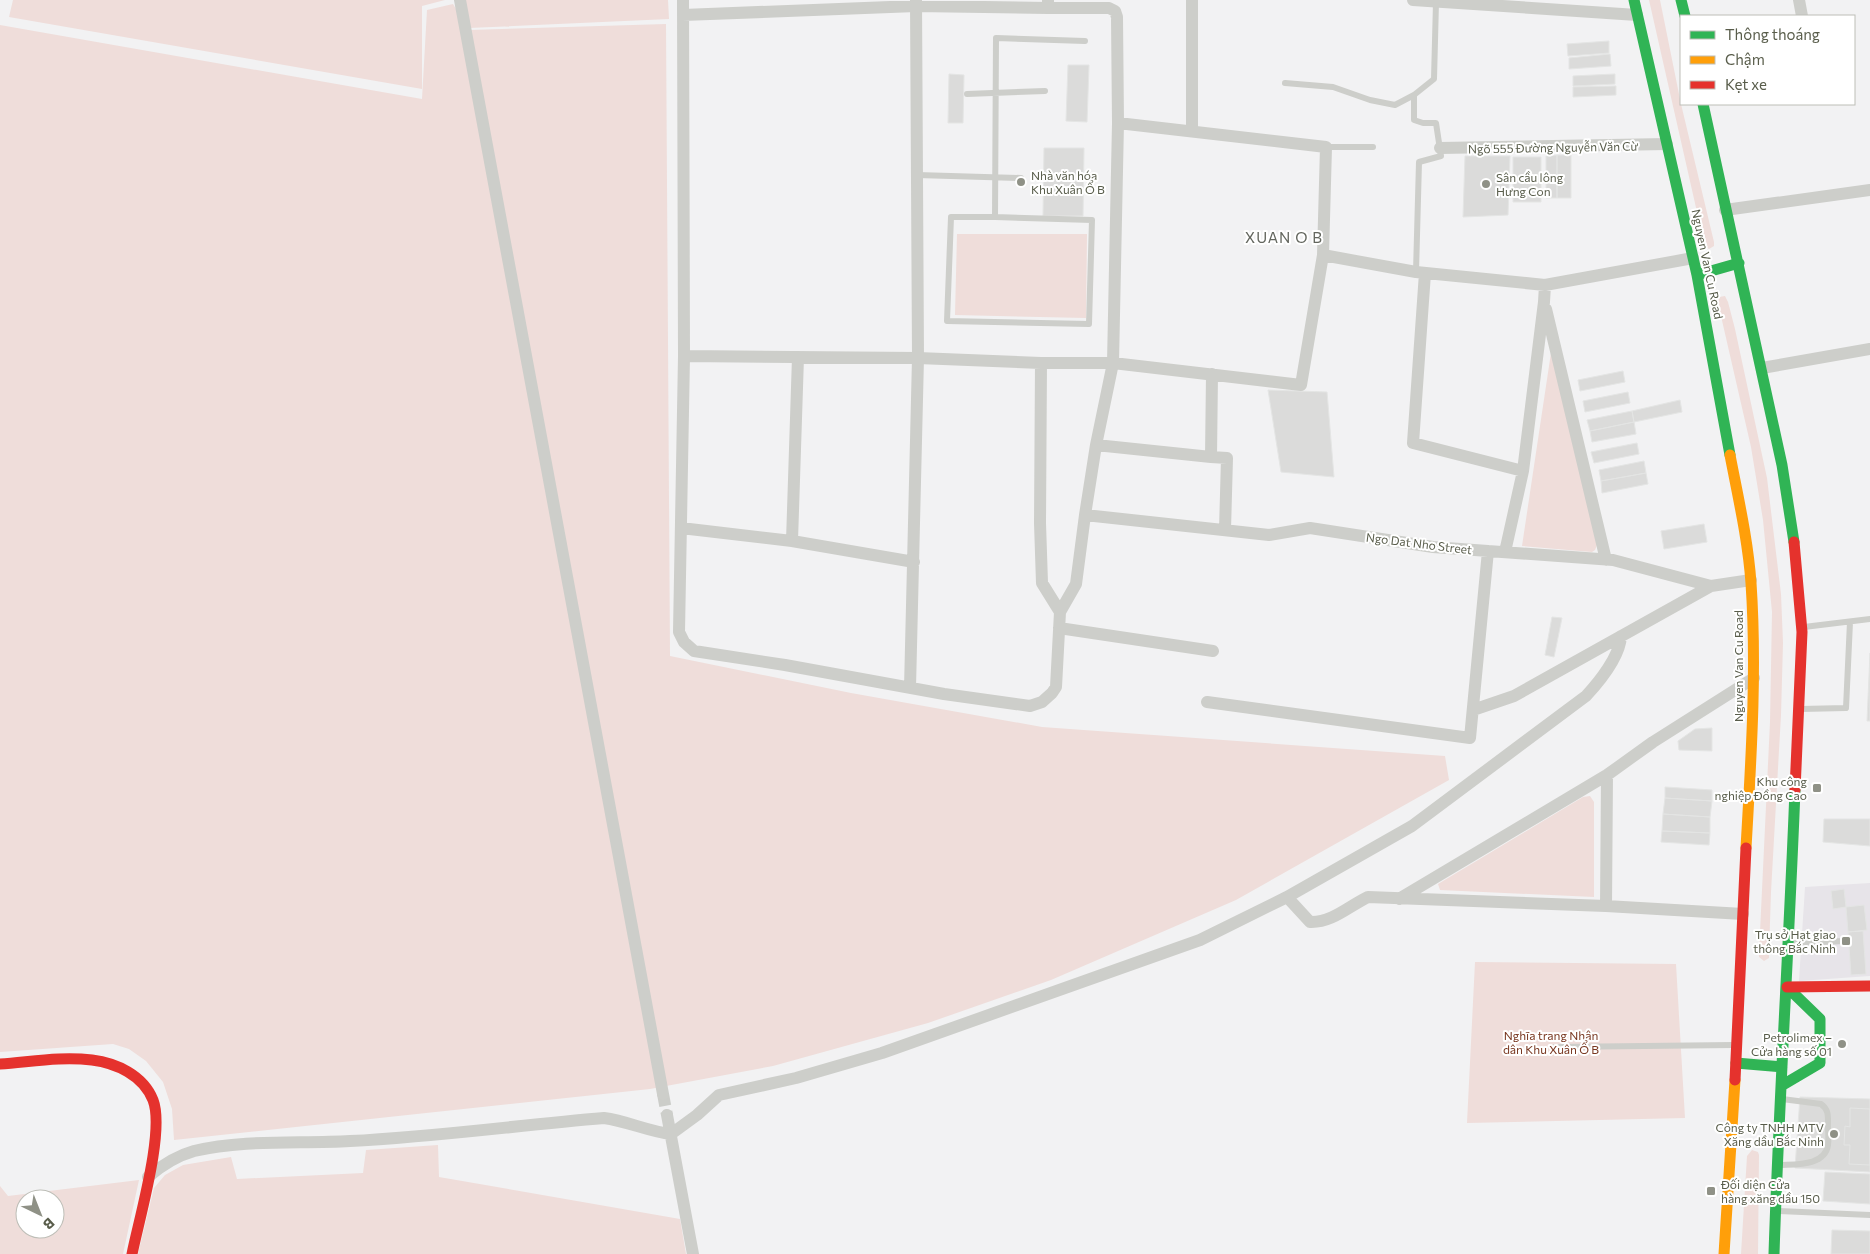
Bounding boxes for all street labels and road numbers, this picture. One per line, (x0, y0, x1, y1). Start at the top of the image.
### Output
street label: Ngõ 555 Đường Nguyễn Văn Cừ (1468, 139, 1639, 155)
street label: Nguyen Van Cu Road (1690, 208, 1727, 320)
street label: Ngo Dat Nho Street (1365, 530, 1473, 556)
street label: Nguyen Van Cu Road (1731, 610, 1745, 722)

